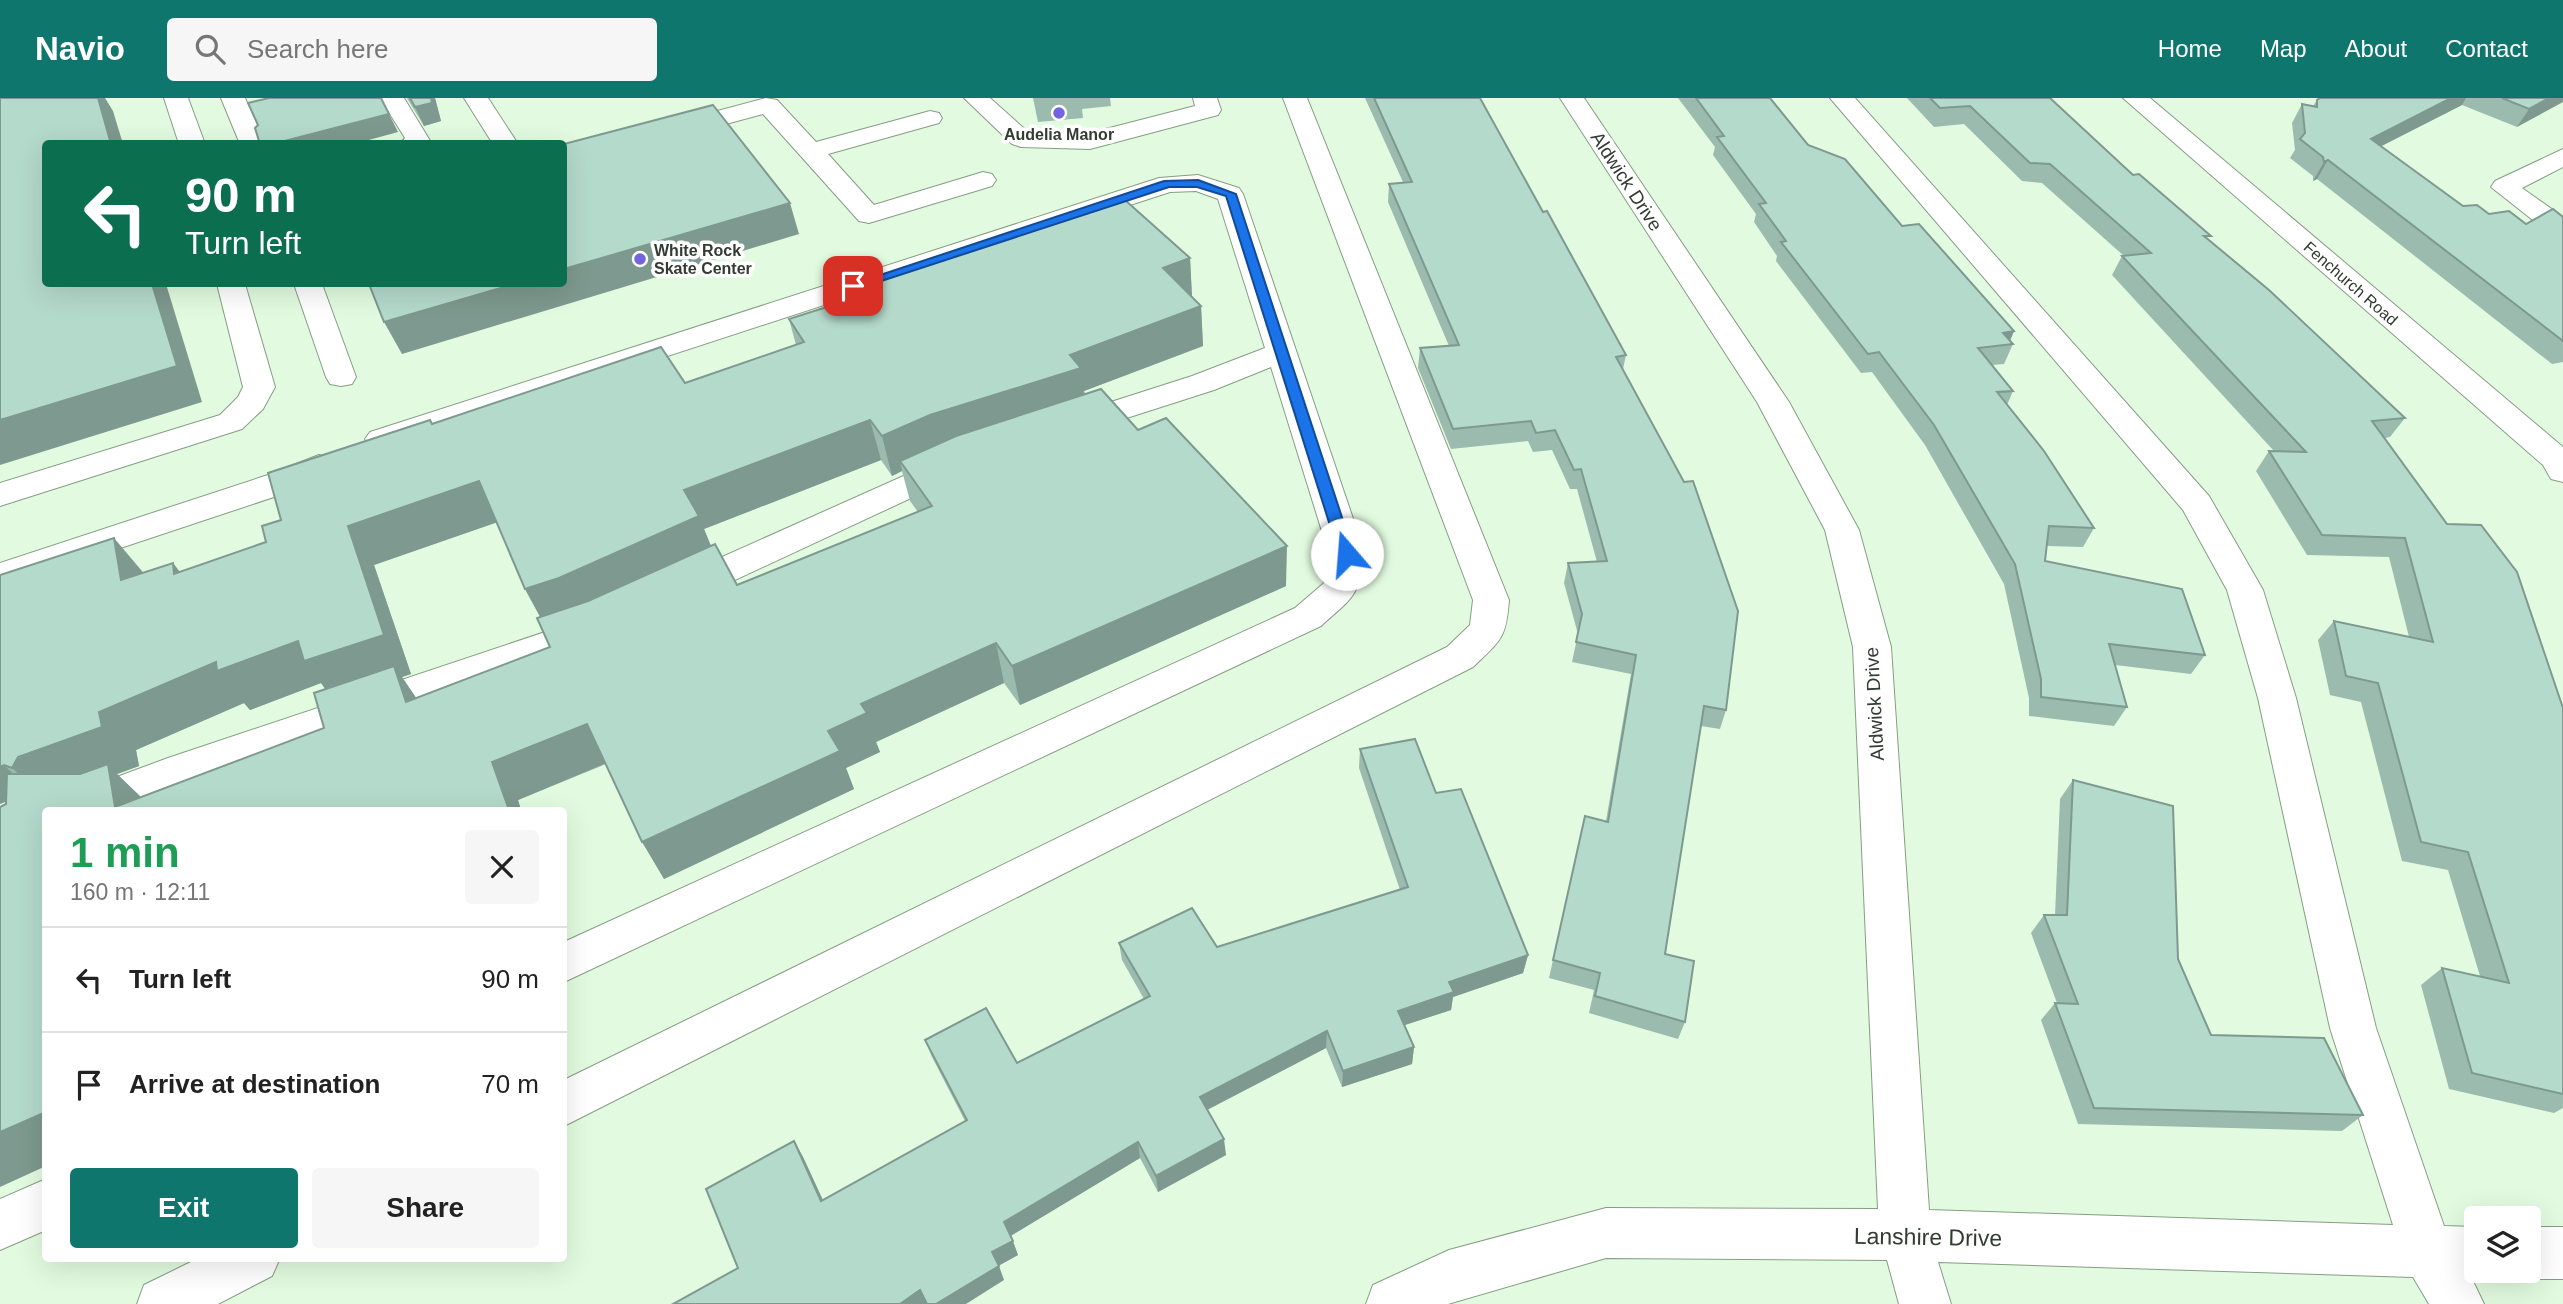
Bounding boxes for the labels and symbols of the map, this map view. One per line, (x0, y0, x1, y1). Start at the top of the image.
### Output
marker: Audelia Manor (1051, 105, 1067, 121)
place label: Audelia Manor (1004, 126, 1114, 143)
street label: Aldwick Drive (1587, 128, 1666, 235)
street label: Fenchurch Road (2300, 238, 2401, 329)
place label: White Rock Skate Center (654, 242, 752, 277)
marker: White Rock Skate Center (632, 251, 648, 267)
pin (823, 256, 883, 316)
position arrow (1310, 517, 1384, 591)
street label: Aldwick Drive (1861, 646, 1888, 761)
street label: Lanshire Drive (1854, 1223, 2002, 1251)

